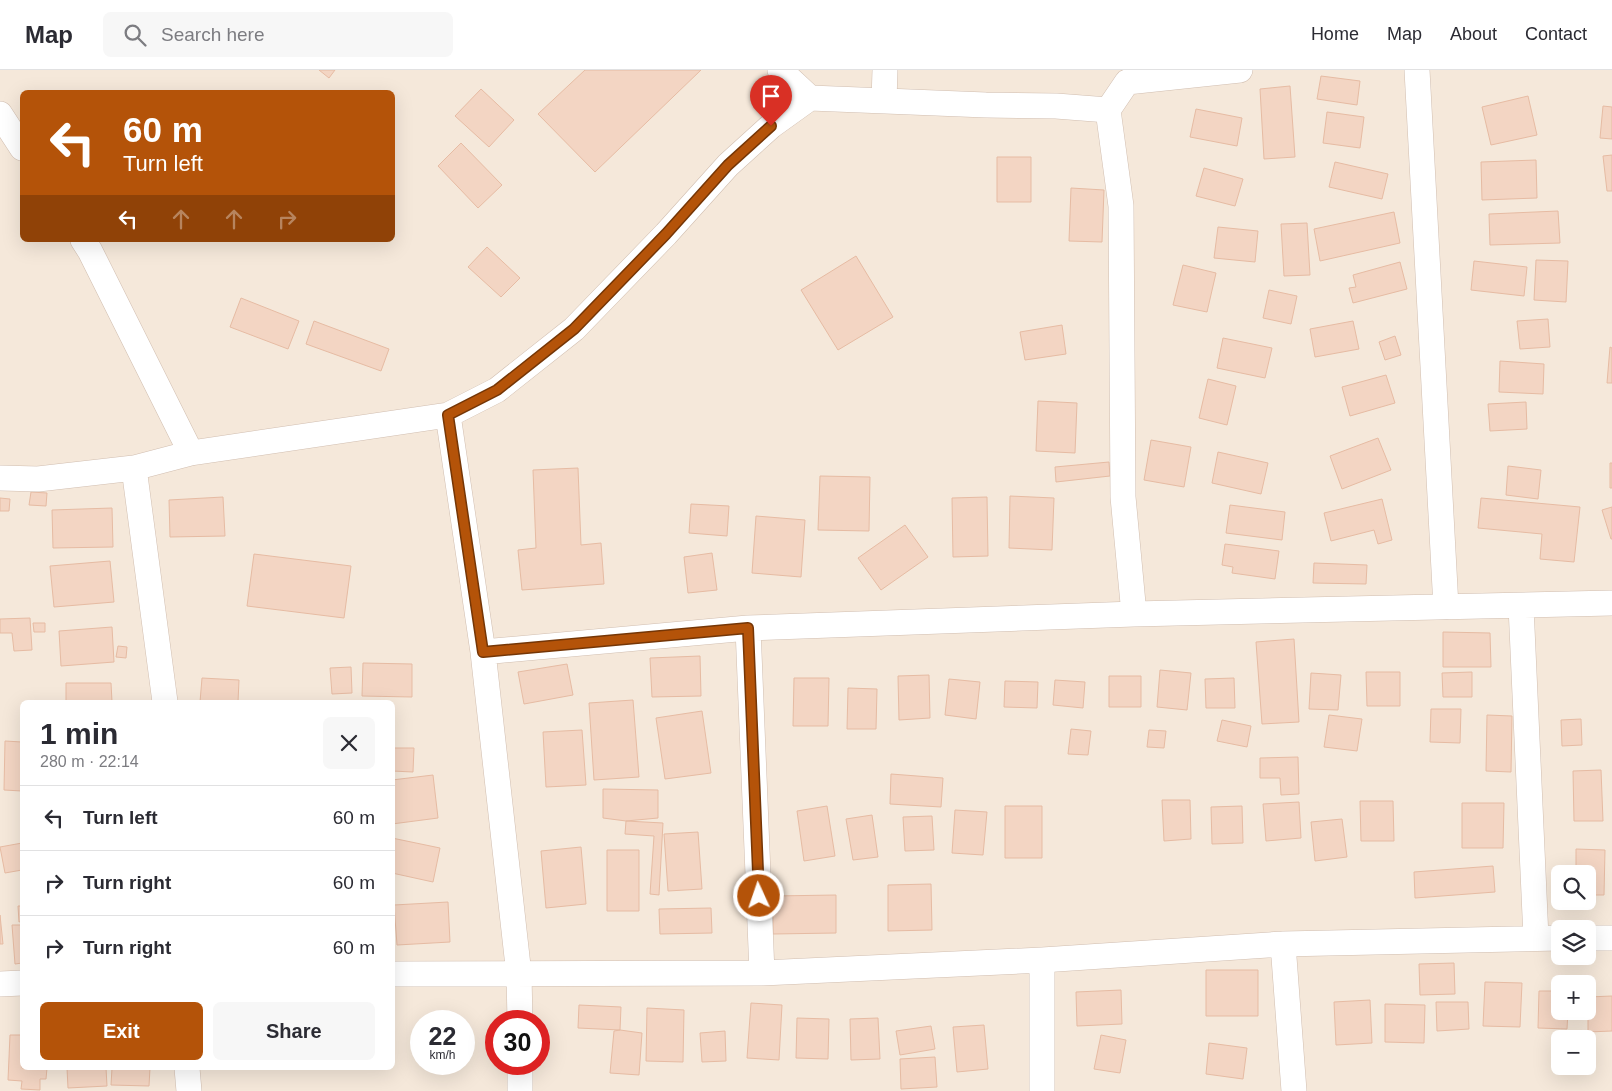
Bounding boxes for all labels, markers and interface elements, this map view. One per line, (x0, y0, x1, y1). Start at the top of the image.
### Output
search box (103, 12, 453, 57)
text: Map (25, 21, 73, 48)
icon: search (121, 21, 149, 49)
text: Search here (161, 24, 265, 45)
text: Home (1311, 24, 1359, 44)
text: Map (1387, 24, 1422, 44)
text: About (1450, 24, 1497, 44)
text: Contact (1525, 24, 1587, 44)
pin (750, 75, 792, 126)
icon: arrive (757, 82, 785, 110)
icon: left (40, 110, 105, 175)
text: 60 m (123, 110, 203, 149)
text: Turn left (123, 151, 203, 176)
icon: left (114, 205, 142, 233)
icon: ahead (167, 205, 195, 233)
icon: ahead (220, 205, 248, 233)
icon: right (273, 205, 301, 233)
text: 1 min (40, 717, 118, 750)
button: close (323, 717, 375, 769)
text: 280 m · 22:14 (40, 753, 139, 770)
icon: left (40, 804, 68, 832)
text: Turn left (83, 807, 158, 828)
text: 60 m (333, 807, 375, 828)
map controls (1551, 865, 1596, 1075)
button: search (1551, 865, 1596, 910)
icon: right (40, 869, 68, 897)
position arrow (732, 869, 784, 921)
text: Turn right (83, 872, 171, 893)
text: 60 m (333, 872, 375, 893)
button: layers (1551, 920, 1596, 965)
icon: right (40, 934, 68, 962)
text: Turn right (83, 937, 171, 958)
text: 60 m (333, 937, 375, 958)
button: + (1551, 975, 1596, 1020)
button: Exit (40, 1002, 203, 1060)
button: Share (213, 1002, 375, 1060)
speed limit sign: 30 (485, 1010, 550, 1075)
text: 22 (429, 1022, 456, 1050)
button: − (1551, 1030, 1596, 1075)
text: km/h (429, 1048, 456, 1062)

